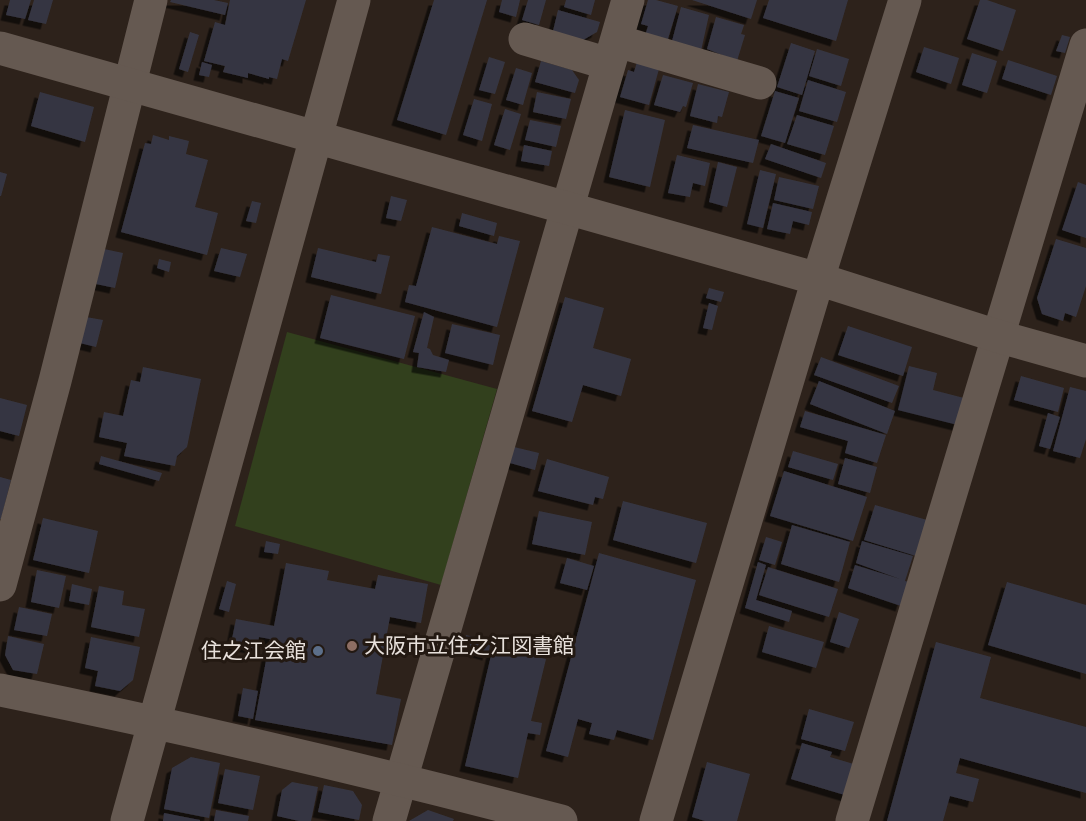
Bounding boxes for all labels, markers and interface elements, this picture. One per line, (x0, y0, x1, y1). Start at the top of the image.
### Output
place label: 大阪市立住之江図書館 (364, 633, 574, 658)
place label: 住之江会館 (201, 638, 306, 663)
marker: 大阪市立住之江図書館 (345, 639, 359, 653)
marker: 住之江会館 (311, 644, 325, 658)

